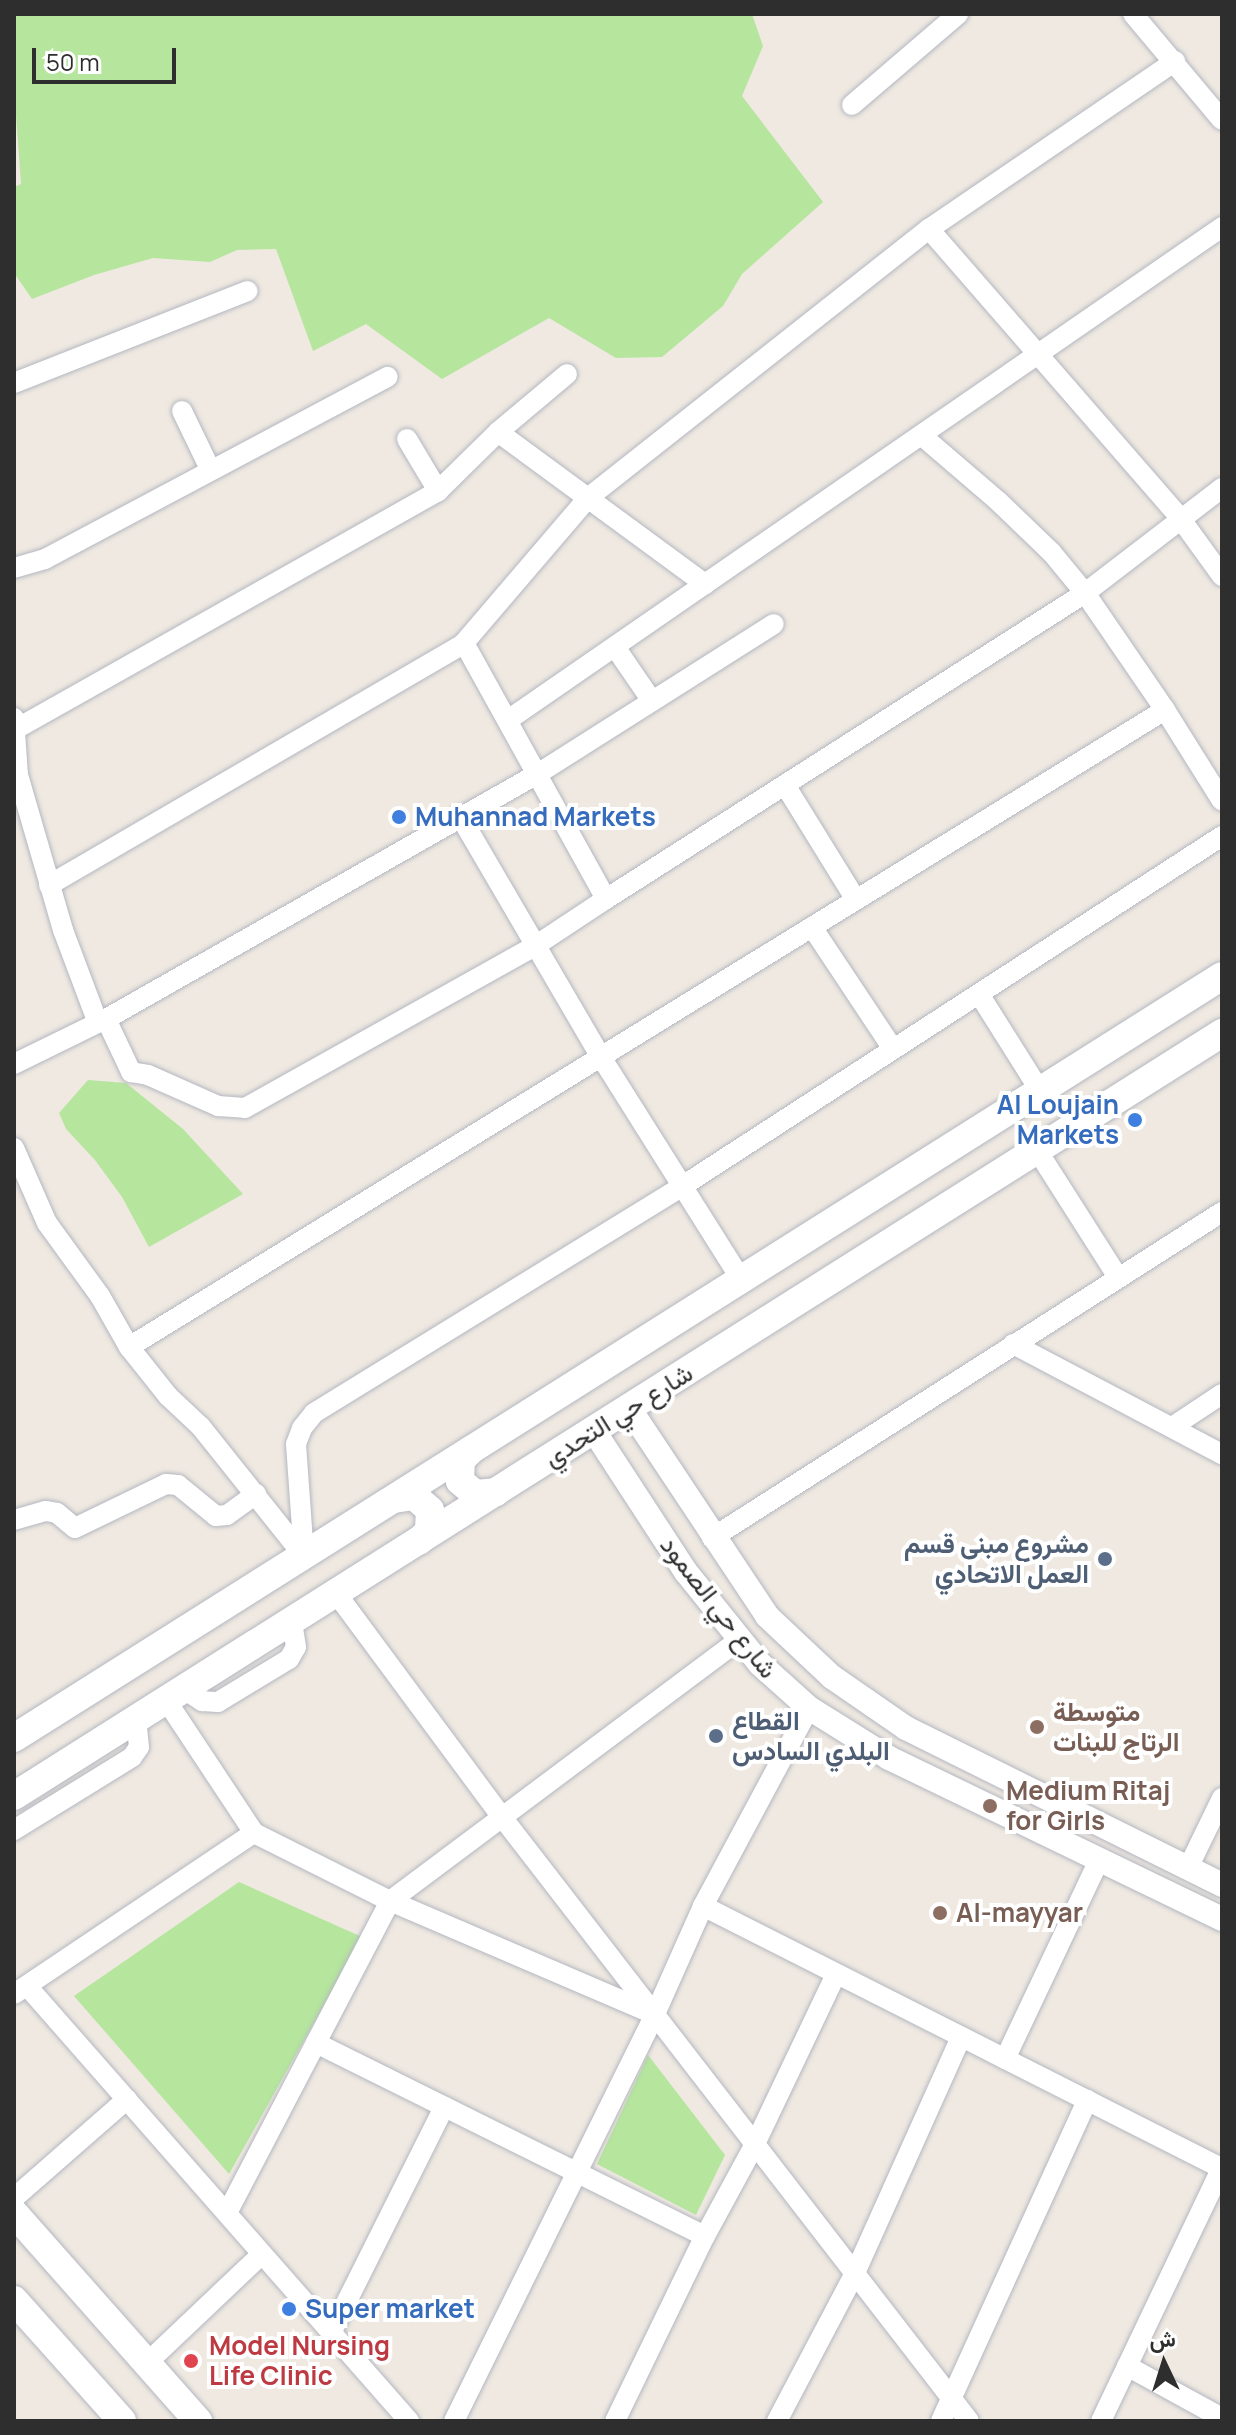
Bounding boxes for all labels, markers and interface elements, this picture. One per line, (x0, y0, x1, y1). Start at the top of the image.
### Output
scale bar (36, 32, 180, 82)
text: 50 m (46, 45, 100, 78)
place label: Muhannad Markets (415, 801, 656, 833)
marker: Muhannad Markets (390, 808, 408, 826)
place label: Al Loujain Markets (997, 1089, 1119, 1150)
marker: Al Loujain Markets (1126, 1111, 1144, 1129)
street label: شارع حي التحدي (538, 1357, 698, 1473)
place label: مشروع مبنى قسم العمل الاتحادي (904, 1528, 1089, 1590)
street label: شارع حي الصمود (654, 1530, 784, 1684)
marker: مشروع مبنى قسم العمل الاتحادي (1096, 1550, 1114, 1568)
place label: متوسطة الرتاج للبنات (1053, 1696, 1179, 1758)
place label: القطاع البلدي السادس (732, 1705, 890, 1766)
marker: متوسطة الرتاج للبنات (1028, 1718, 1046, 1736)
marker: القطاع البلدي السادس (707, 1727, 725, 1745)
place label: Medium Ritaj for Girls (1006, 1775, 1170, 1836)
marker: Medium Ritaj for Girls (981, 1797, 999, 1815)
place label: Al-mayyar (956, 1897, 1083, 1929)
marker: Al-mayyar (931, 1904, 949, 1922)
place label: Super market (305, 2293, 475, 2325)
marker: Super market (280, 2300, 298, 2318)
north arrow (1124, 2323, 1204, 2403)
text: ش (1148, 2323, 1177, 2355)
place label: Model Nursing Life Clinic (209, 2330, 390, 2392)
marker: Model Nursing Life Clinic (180, 2350, 202, 2372)

